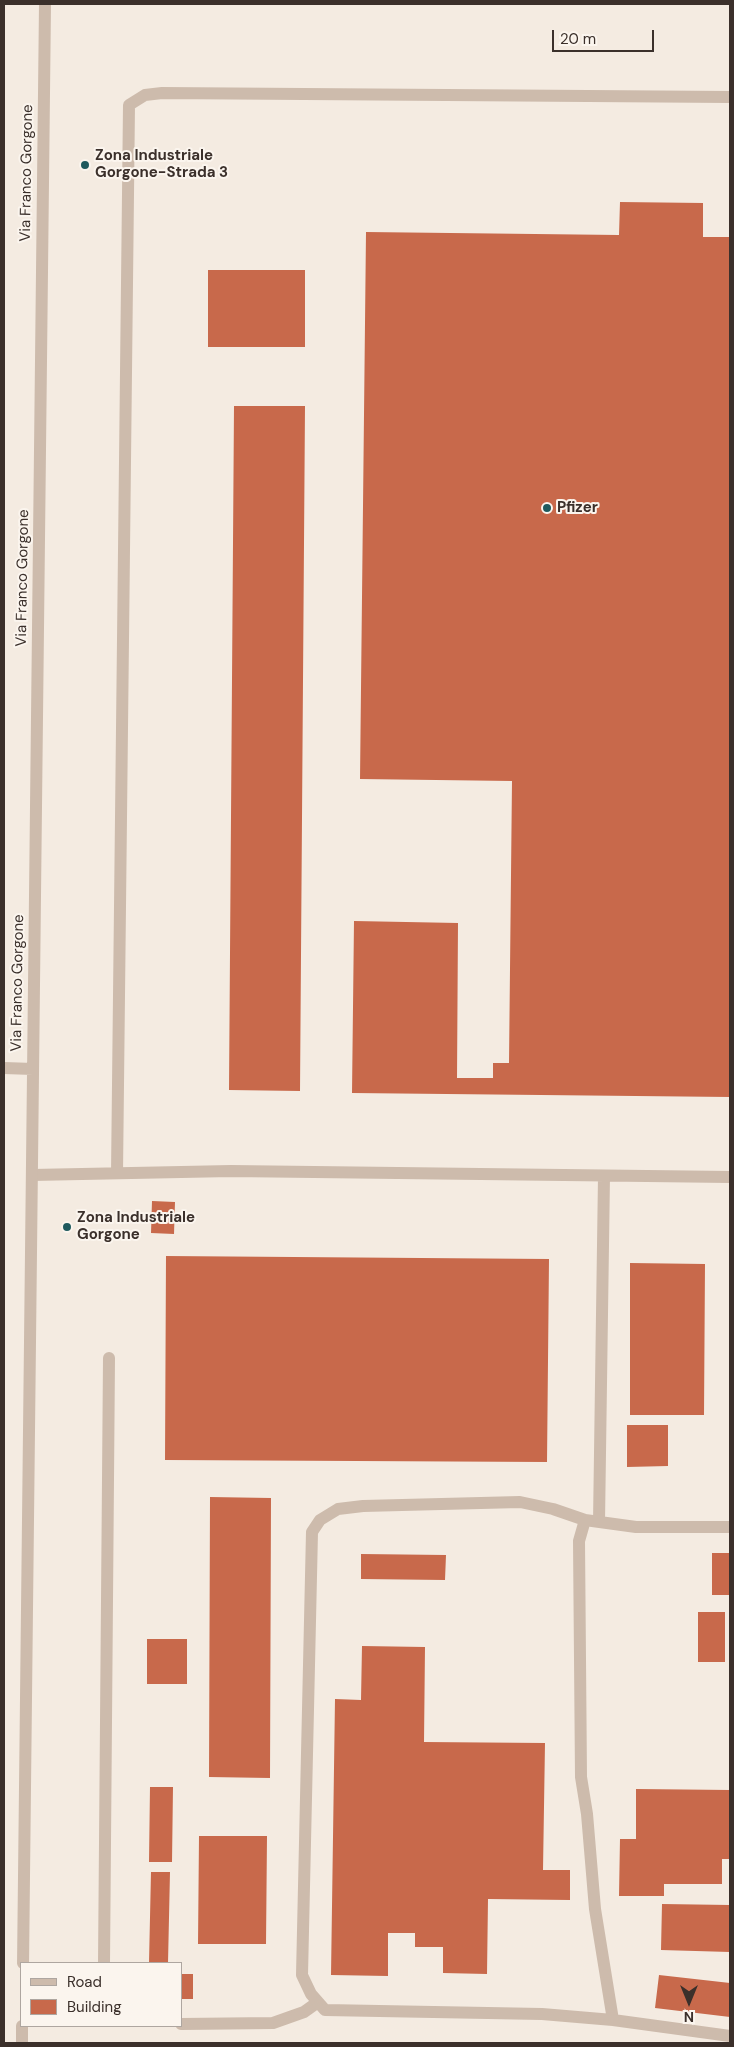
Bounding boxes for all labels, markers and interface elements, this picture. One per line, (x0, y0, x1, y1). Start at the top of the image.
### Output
scale bar (554, 20, 656, 52)
text: 20 m (560, 29, 596, 49)
street label: Via Franco Gorgone (17, 104, 37, 242)
place label: Zona Industriale Gorgone-Strada 3 (95, 147, 228, 182)
marker: Zona Industriale Gorgone-Strada 3 (79, 159, 91, 171)
place label: Pfizer (557, 499, 598, 517)
marker: Pfizer (541, 502, 553, 514)
street label: Via Franco Gorgone (13, 509, 33, 647)
street label: Via Franco Gorgone (8, 914, 28, 1052)
place label: Zona Industriale Gorgone (77, 1209, 195, 1244)
marker: Zona Industriale Gorgone (61, 1221, 73, 1233)
legend (20, 1962, 182, 2027)
text: Road (67, 1972, 102, 1992)
north arrow (664, 1977, 714, 2027)
text: Building (67, 1997, 122, 2017)
text: N (684, 2008, 694, 2026)

